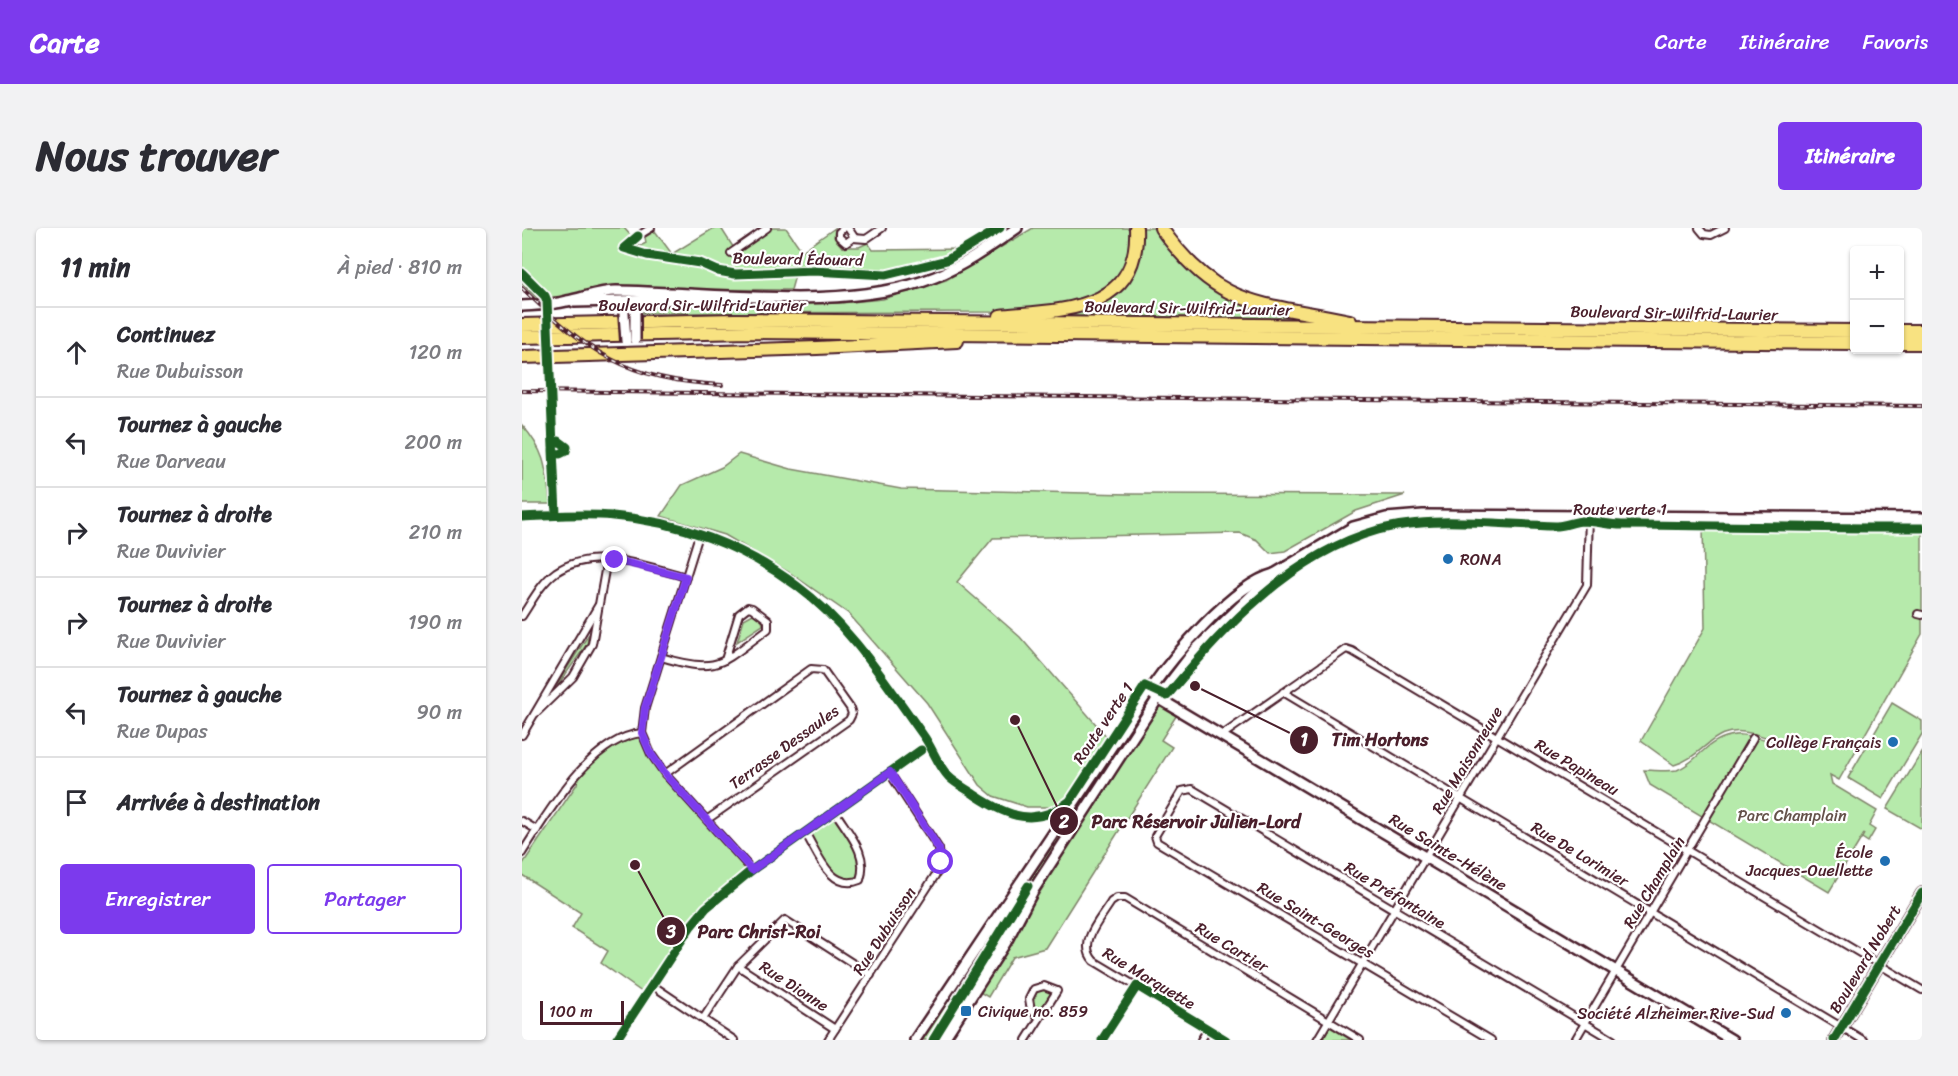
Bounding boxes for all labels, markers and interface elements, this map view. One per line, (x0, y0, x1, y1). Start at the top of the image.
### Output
text: Carte (30, 18, 100, 67)
text: Carte (1655, 23, 1707, 61)
text: Itinéraire (1740, 23, 1830, 61)
text: Favoris (1863, 23, 1928, 61)
text: Nous trouver (36, 119, 276, 193)
button: Itinéraire (1778, 122, 1922, 190)
street label: Boulevard Édouard (732, 243, 865, 275)
text: 11 min (60, 244, 130, 290)
map controls (1850, 246, 1904, 354)
button: + (1850, 246, 1904, 300)
text: À pied · 810 m (337, 250, 462, 285)
street label: Boulevard Sir-Wilfrid-Laurier (598, 291, 807, 320)
street label: Boulevard Sir-Wilfrid-Laurier (1084, 292, 1293, 324)
street label: Boulevard Sir-Wilfrid-Laurier (1570, 297, 1779, 329)
button: − (1850, 300, 1904, 354)
text: Continuez (117, 315, 215, 354)
text: 120 m (409, 335, 462, 370)
icon: ahead (60, 336, 93, 369)
text: Rue Dubuisson (117, 354, 243, 389)
text: Tournez à gauche (117, 405, 282, 444)
text: 200 m (405, 425, 462, 460)
icon: left (60, 426, 93, 459)
text: Rue Darveau (117, 444, 226, 479)
text: Tournez à droite (117, 495, 272, 534)
street label: Route verte 1 (1573, 495, 1667, 524)
text: 210 m (409, 515, 462, 550)
icon: right (60, 516, 93, 549)
text: Rue Duvivier (117, 534, 226, 569)
place label: RONA (1460, 545, 1502, 574)
route end (601, 546, 627, 572)
marker: RONA (1441, 552, 1455, 566)
text: Tournez à droite (117, 585, 272, 624)
text: 190 m (408, 605, 462, 640)
icon: right (60, 606, 93, 639)
text: Rue Duvivier (117, 624, 226, 659)
text: Tournez à gauche (117, 675, 282, 714)
street label: Route verte 1 (1065, 676, 1141, 770)
text: 90 m (417, 695, 462, 730)
icon: left (60, 696, 93, 729)
street label: Terrasse Dessaules (722, 696, 846, 797)
street label: Rue Maisonneuve (1423, 700, 1511, 820)
text: Rue Dupas (117, 714, 208, 749)
callout: Tim Hortons (1289, 722, 1440, 758)
text: 1 (1300, 724, 1308, 756)
text: Tim Hortons (1332, 724, 1429, 756)
place label: Collège Français (1766, 728, 1881, 757)
street label: Rue Papineau (1529, 730, 1625, 804)
marker: Collège Français (1886, 735, 1900, 749)
text: Arrivée à destination (117, 783, 320, 822)
icon: arrive (60, 786, 93, 819)
park label: Parc Champlain (1737, 801, 1847, 830)
callout: Parc Réservoir Julien-Lord (1049, 803, 1313, 839)
street label: Rue Sainte-Hélène (1383, 805, 1513, 899)
text: 2 (1058, 806, 1070, 838)
text: Parc Réservoir Julien-Lord (1092, 806, 1302, 838)
street label: Rue De Lorimier (1525, 813, 1636, 896)
street label: Rue Champlain (1615, 830, 1693, 934)
place label: École Jacques-Ouellette (1745, 838, 1873, 885)
route start (927, 848, 953, 874)
street label: Rue Préfontaine (1339, 853, 1452, 937)
marker: École Jacques-Ouellette (1878, 854, 1892, 868)
button: Enregistrer (60, 864, 255, 934)
button: Partager (267, 864, 462, 934)
street label: Rue Saint-Georges (1252, 873, 1381, 967)
street label: Rue Dubuisson (844, 880, 924, 981)
street label: Boulevard Nobert (1821, 899, 1909, 1019)
callout: Parc Christ-Roi (656, 913, 832, 949)
street label: Rue Cartier (1190, 914, 1276, 981)
text: 3 (665, 916, 676, 948)
text: Parc Christ-Roi (698, 916, 821, 948)
street label: Rue Marquette (1097, 939, 1201, 1017)
street label: Rue Dionne (753, 953, 835, 1019)
text: 100 m (549, 997, 593, 1026)
place label: Civique no. 859 (978, 997, 1088, 1026)
scale bar (540, 998, 624, 1026)
place label: Société Alzheimer Rive-Sud (1577, 999, 1776, 1028)
marker: Civique no. 859 (959, 1004, 973, 1018)
marker: Société Alzheimer Rive-Sud (1779, 1006, 1793, 1020)

